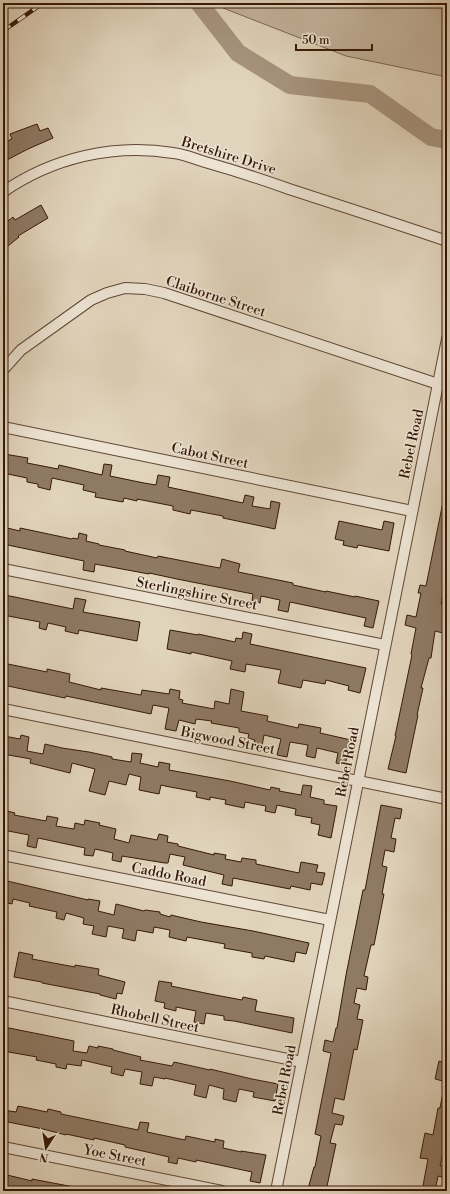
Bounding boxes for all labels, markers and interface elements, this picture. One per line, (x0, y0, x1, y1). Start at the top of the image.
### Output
scale bar (296, 26, 372, 52)
text: 50 m (302, 33, 330, 48)
street label: Bretshire Drive (178, 133, 278, 179)
street label: Claiborne Street (163, 272, 268, 322)
street label: Rebel Road (396, 407, 428, 481)
street label: Cabot Street (170, 439, 250, 473)
street label: Sterlingshire Street (135, 573, 259, 615)
street label: Bigwood Street (178, 723, 277, 759)
street label: Rebel Road (332, 725, 364, 799)
street label: Caddo Road (130, 859, 208, 891)
street label: Rhobell Street (109, 1001, 201, 1037)
street label: Rebel Road (269, 1043, 301, 1117)
north arrow (26, 1128, 66, 1168)
street label: Yoe Street (81, 1141, 148, 1171)
text: N (38, 1149, 50, 1165)

